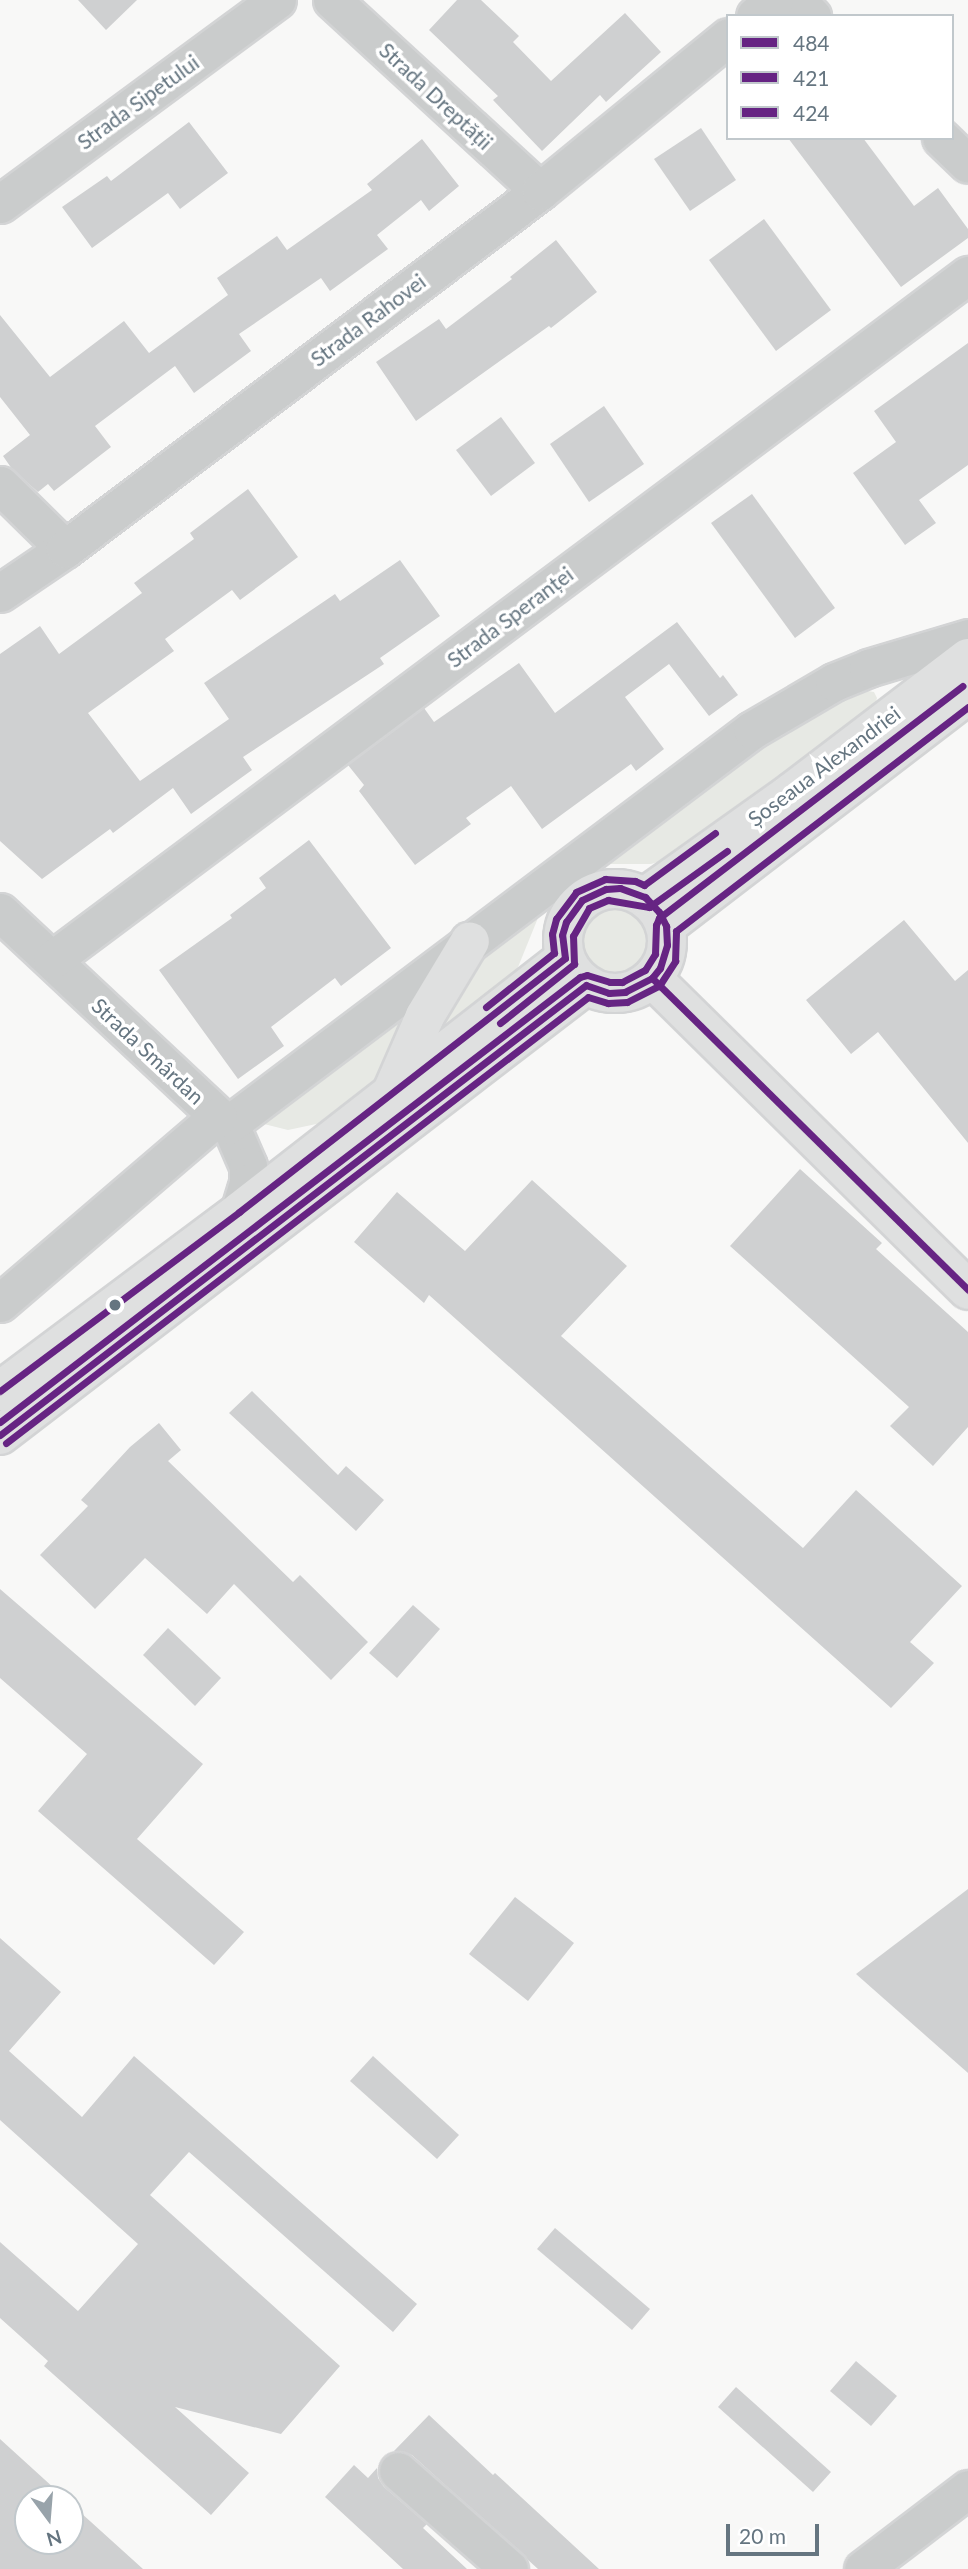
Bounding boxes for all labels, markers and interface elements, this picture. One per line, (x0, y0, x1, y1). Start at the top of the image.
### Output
legend (726, 14, 954, 140)
text: 484 (793, 30, 830, 55)
street label: Strada Dreptății (374, 37, 498, 155)
street label: Strada Sipetului (72, 49, 204, 155)
text: 421 (793, 65, 830, 90)
text: 424 (793, 100, 830, 125)
street label: Strada Rahovei (306, 269, 430, 371)
street label: Strada Speranței (442, 561, 578, 673)
street label: Șoseaua Alexandriei (743, 700, 905, 832)
street label: Strada Smârdan (87, 993, 209, 1109)
unlabelled marker (108, 1298, 122, 1312)
north arrow (14, 2485, 84, 2555)
scale bar (730, 2510, 823, 2554)
text: 20 m (739, 2523, 786, 2548)
text: N (44, 2526, 65, 2552)

